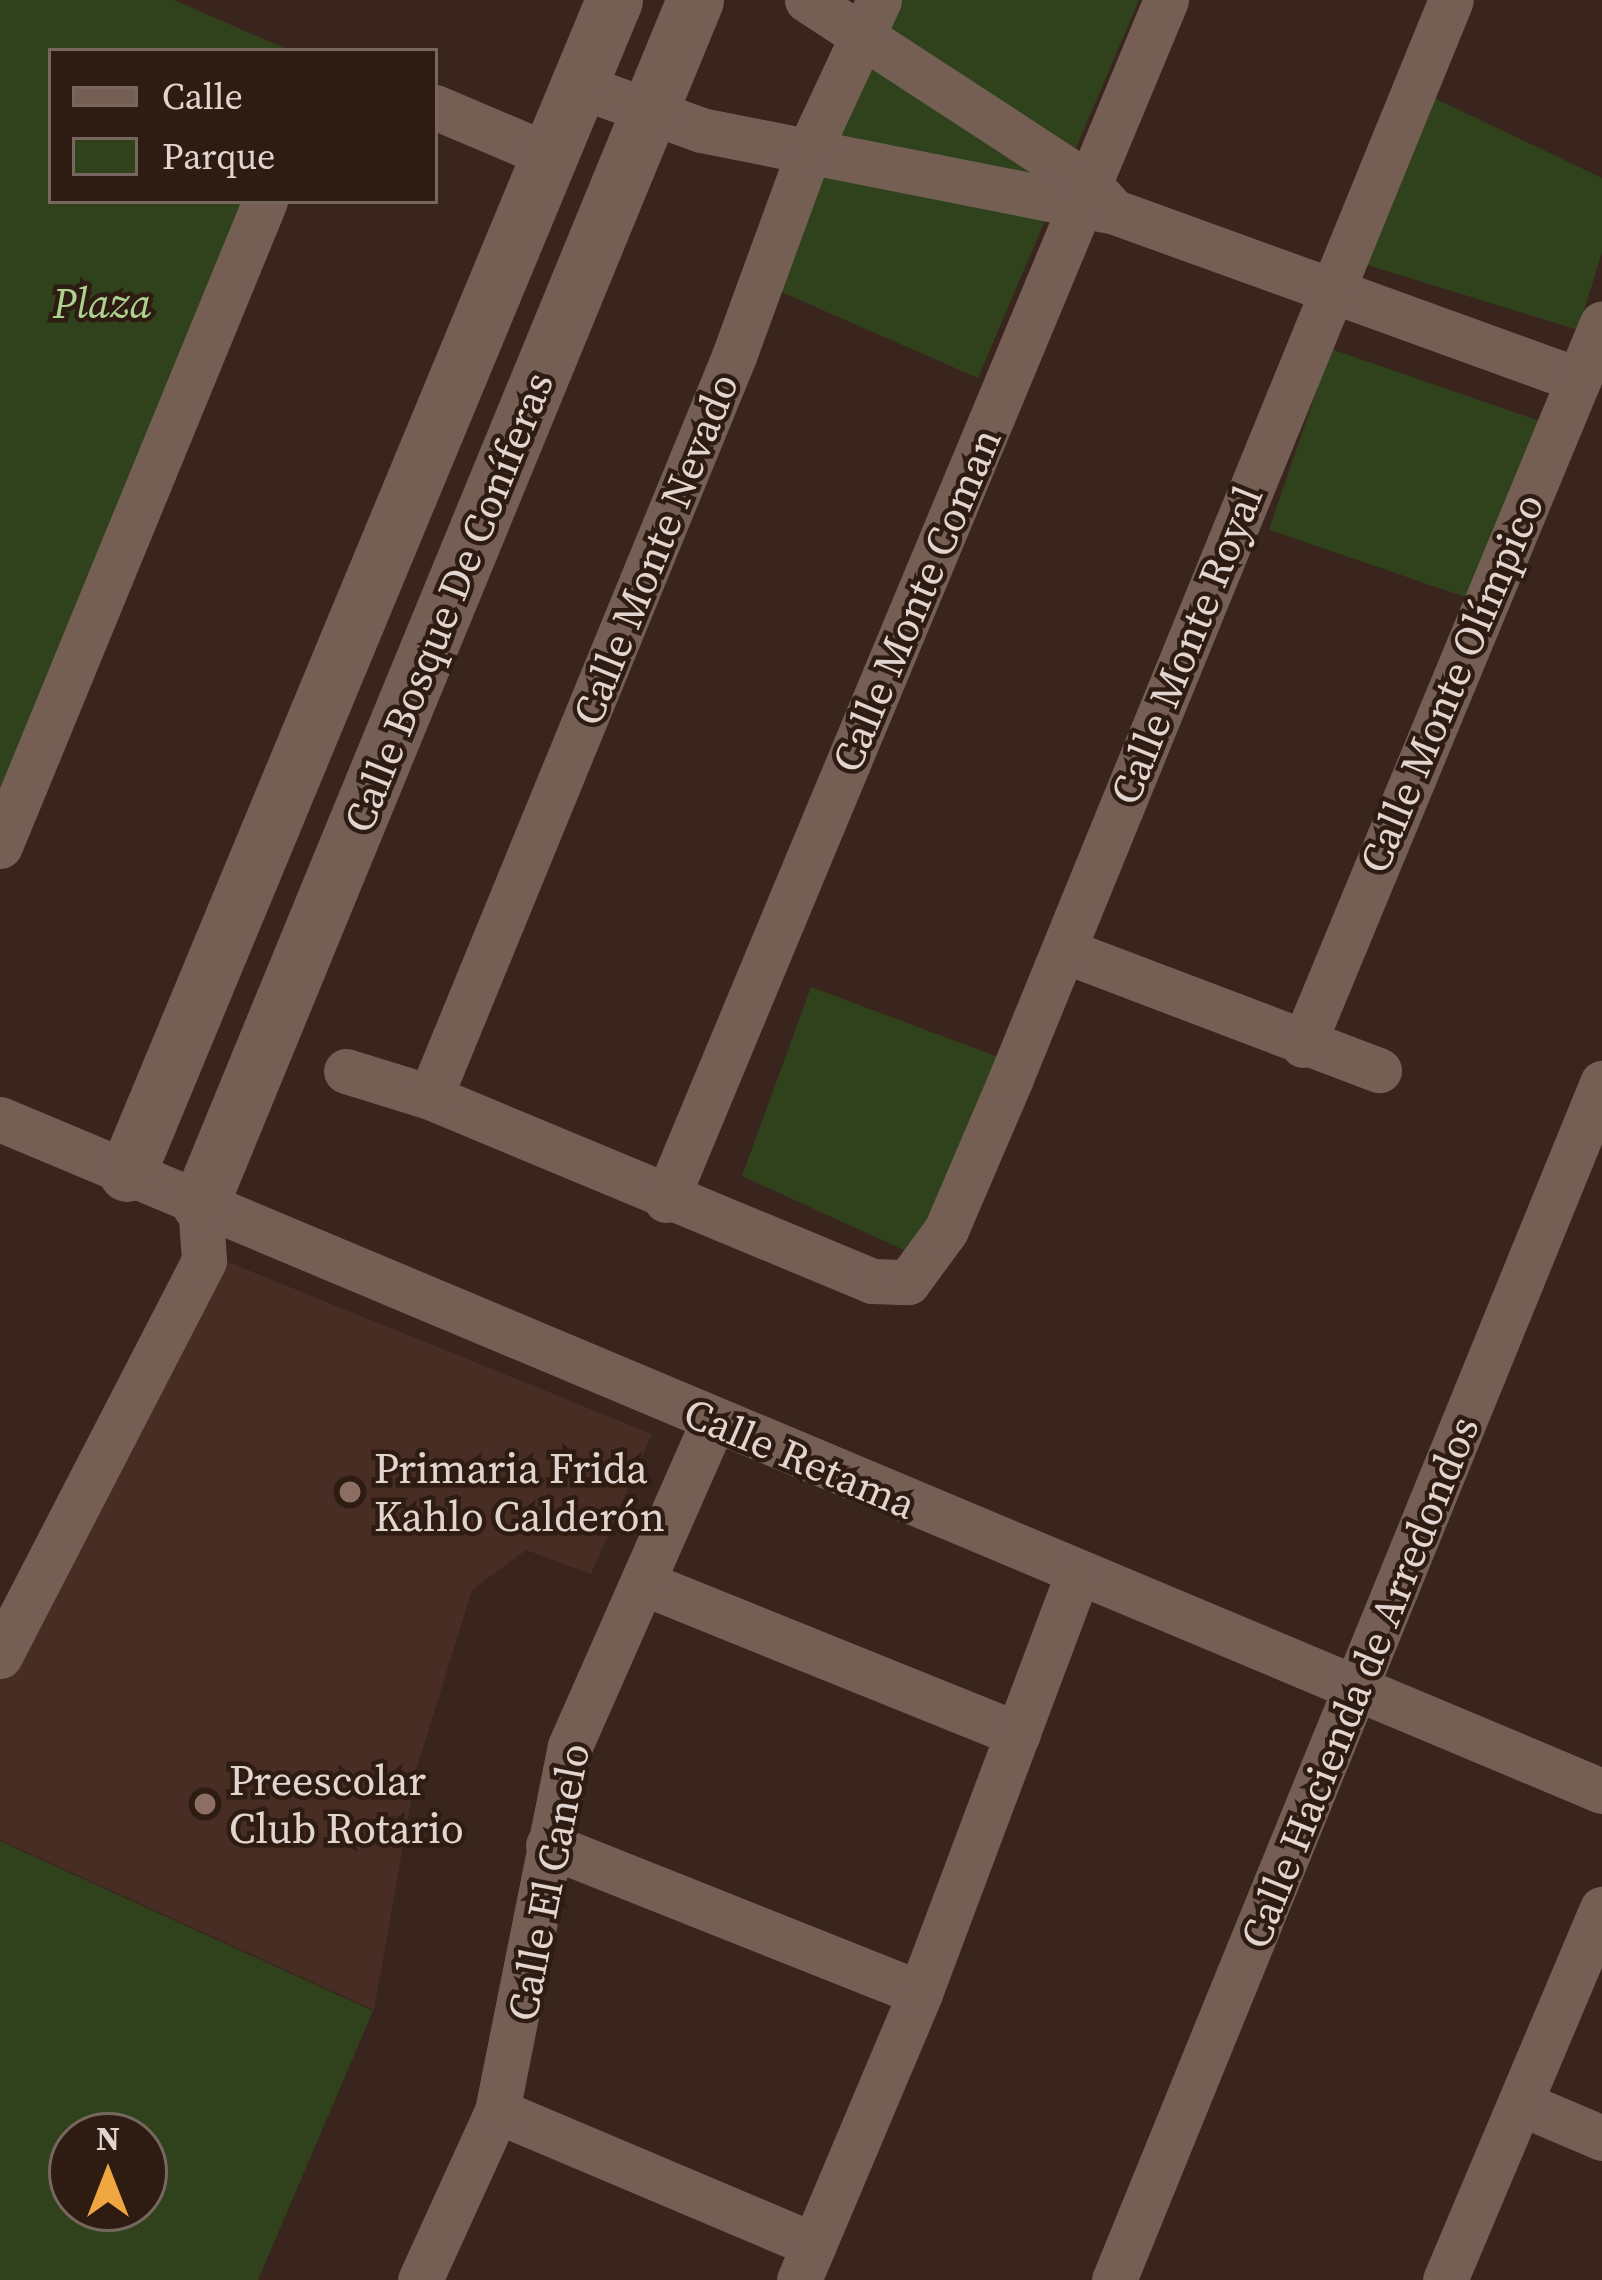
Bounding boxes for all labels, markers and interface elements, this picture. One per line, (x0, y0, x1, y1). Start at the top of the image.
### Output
legend (48, 48, 438, 204)
text: Calle (162, 72, 243, 121)
text: Parque (162, 132, 275, 181)
park label: Plaza (53, 278, 151, 328)
street label: Calle Bosque De Coníferas (333, 365, 563, 839)
street label: Calle Monte Nevado (561, 366, 749, 732)
street label: Calle Monte Coman (821, 421, 1011, 779)
street label: Calle Monte Royal (1099, 479, 1273, 811)
street label: Calle Monte Olímpico (1348, 486, 1554, 880)
street label: Calle Retama (677, 1387, 923, 1529)
street label: Calle Hacienda de Arredondos (1229, 1409, 1489, 1955)
place label: Primaria Frida Kahlo Calderón (374, 1443, 665, 1541)
marker: Primaria Frida Kahlo Calderón (337, 1479, 363, 1505)
street label: Calle El Canelo (496, 1739, 600, 2025)
place label: Preescolar Club Rotario (229, 1755, 464, 1854)
marker: Preescolar Club Rotario (192, 1791, 218, 1817)
north arrow (48, 2112, 168, 2232)
text: N (96, 2116, 120, 2161)

